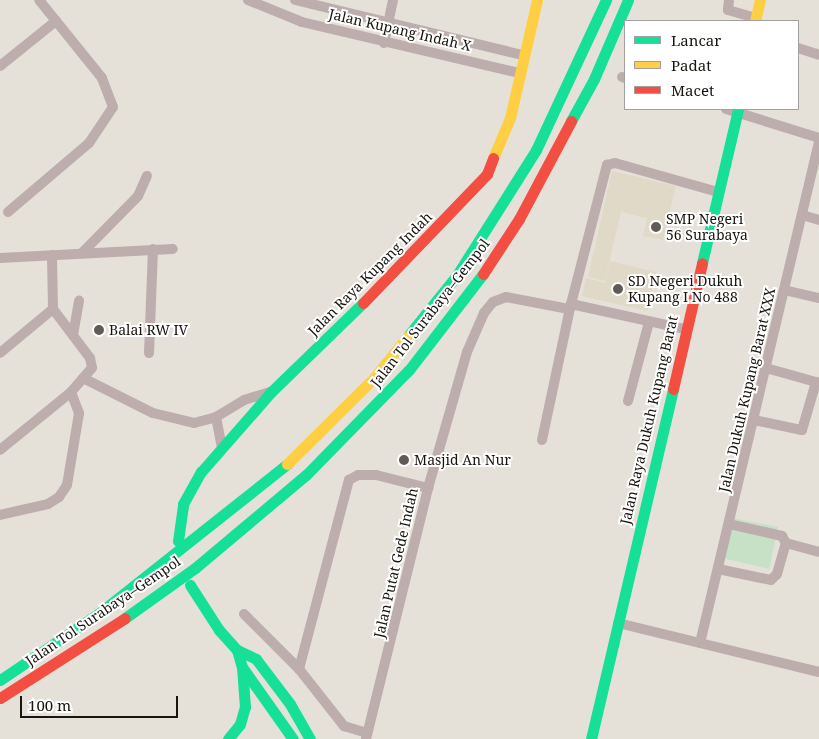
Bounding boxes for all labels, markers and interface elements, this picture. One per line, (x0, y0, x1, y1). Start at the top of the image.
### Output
street label: Jalan Kupang Indah X (327, 5, 473, 55)
legend (624, 20, 799, 110)
text: Lancar (671, 30, 721, 50)
text: Padat (671, 55, 711, 75)
text: Macet (671, 80, 714, 100)
street label: Jalan Raya Kupang Indah (304, 208, 436, 340)
place label: SMP Negeri 56 Surabaya (666, 211, 748, 243)
marker: SMP Negeri 56 Surabaya (650, 221, 662, 233)
street label: Jalan Tol Surabaya–Gempol (367, 236, 493, 390)
place label: SD Negeri Dukuh Kupang I No 488 (628, 273, 742, 306)
marker: SD Negeri Dukuh Kupang I No 488 (612, 283, 624, 295)
street label: Jalan Dukuh Kupang Barat XXX (715, 286, 779, 494)
street label: Jalan Raya Dukuh Kupang Barat (617, 314, 681, 526)
place label: Balai RW IV (109, 322, 188, 338)
marker: Balai RW IV (93, 324, 105, 336)
place label: Masjid An Nur (414, 452, 511, 468)
marker: Masjid An Nur (398, 454, 410, 466)
street label: Jalan Putat Gede Indah (371, 486, 421, 640)
street label: Jalan Tol Surabaya–Gempol (22, 553, 184, 669)
scale bar (22, 686, 180, 718)
text: 100 m (28, 695, 71, 715)

